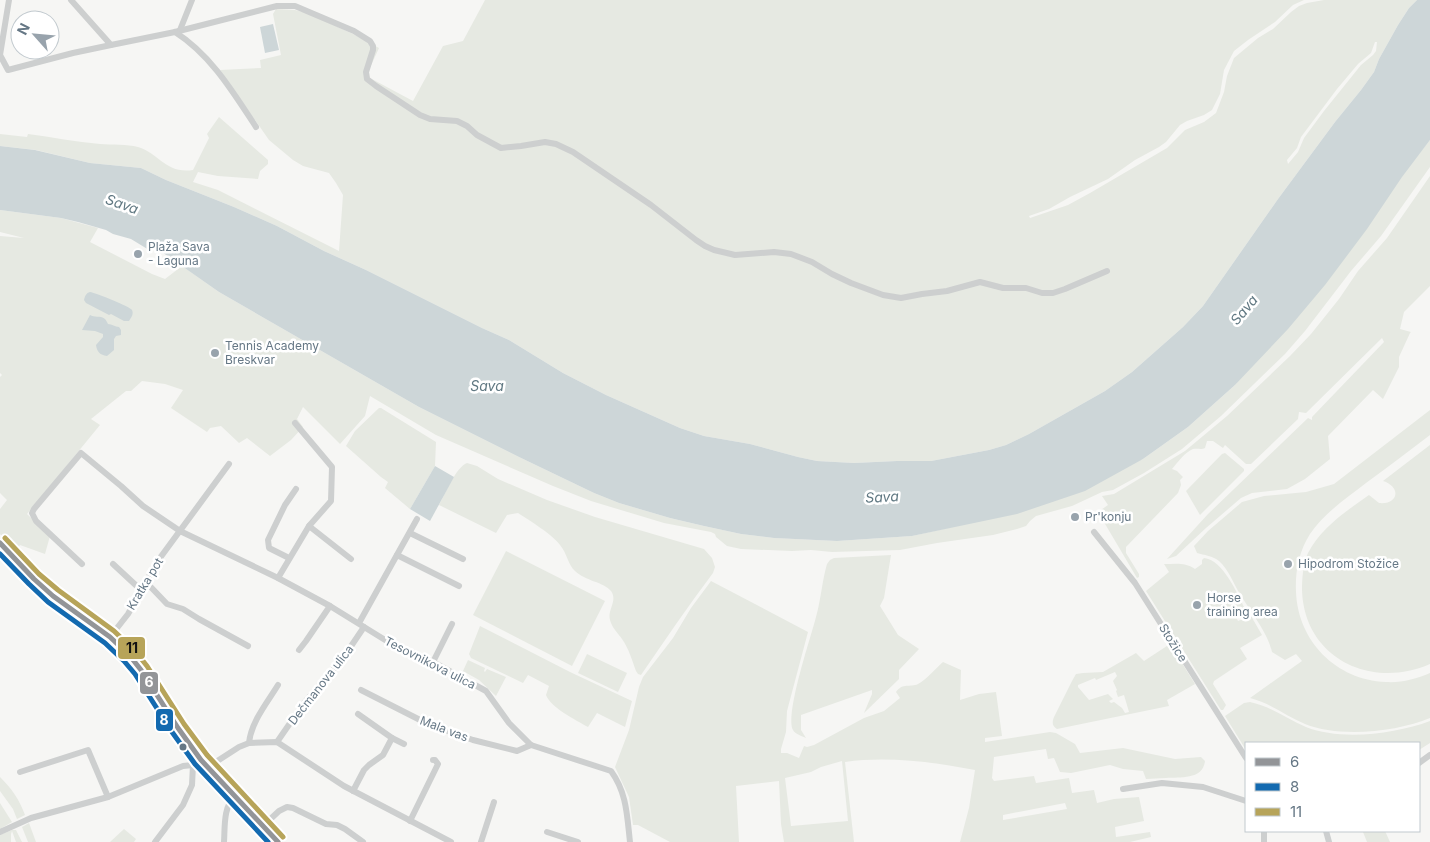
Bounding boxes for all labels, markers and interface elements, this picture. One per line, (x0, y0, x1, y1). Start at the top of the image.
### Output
north arrow (10, 10, 60, 60)
text: N (13, 20, 33, 37)
water label: Sava (104, 190, 141, 217)
place label: Plaža Sava - Laguna (148, 239, 210, 268)
marker: Plaža Sava - Laguna (132, 248, 144, 260)
water label: Sava (1226, 291, 1261, 328)
place label: Tennis Academy Breskvar (225, 338, 319, 367)
marker: Tennis Academy Breskvar (209, 347, 221, 359)
water label: Sava (470, 377, 504, 394)
water label: Sava (865, 487, 900, 506)
place label: Pr'konju (1085, 509, 1131, 524)
marker: Pr'konju (1069, 511, 1081, 523)
street label: Kratka pot (123, 555, 166, 613)
place label: Hipodrom Stožice (1298, 556, 1399, 571)
marker: Hipodrom Stožice (1282, 558, 1294, 570)
place label: Horse training area (1207, 590, 1278, 619)
marker: Horse training area (1191, 599, 1203, 611)
street label: Stožice (1156, 621, 1191, 664)
street label: Tesovnikova ulica (382, 633, 478, 692)
line badge: 11 (117, 636, 146, 660)
text: 11 (126, 639, 138, 656)
street label: Dečmanova ulica (285, 642, 356, 728)
line badge: 6 (139, 671, 159, 695)
text: 6 (144, 673, 154, 690)
line badge: 8 (155, 708, 174, 732)
text: 8 (159, 711, 169, 728)
street label: Mala vas (418, 713, 470, 745)
unlabelled marker (178, 742, 188, 752)
legend (1245, 742, 1420, 832)
text: 6 (1290, 752, 1299, 771)
text: 8 (1290, 777, 1299, 796)
text: 11 (1290, 802, 1302, 821)

